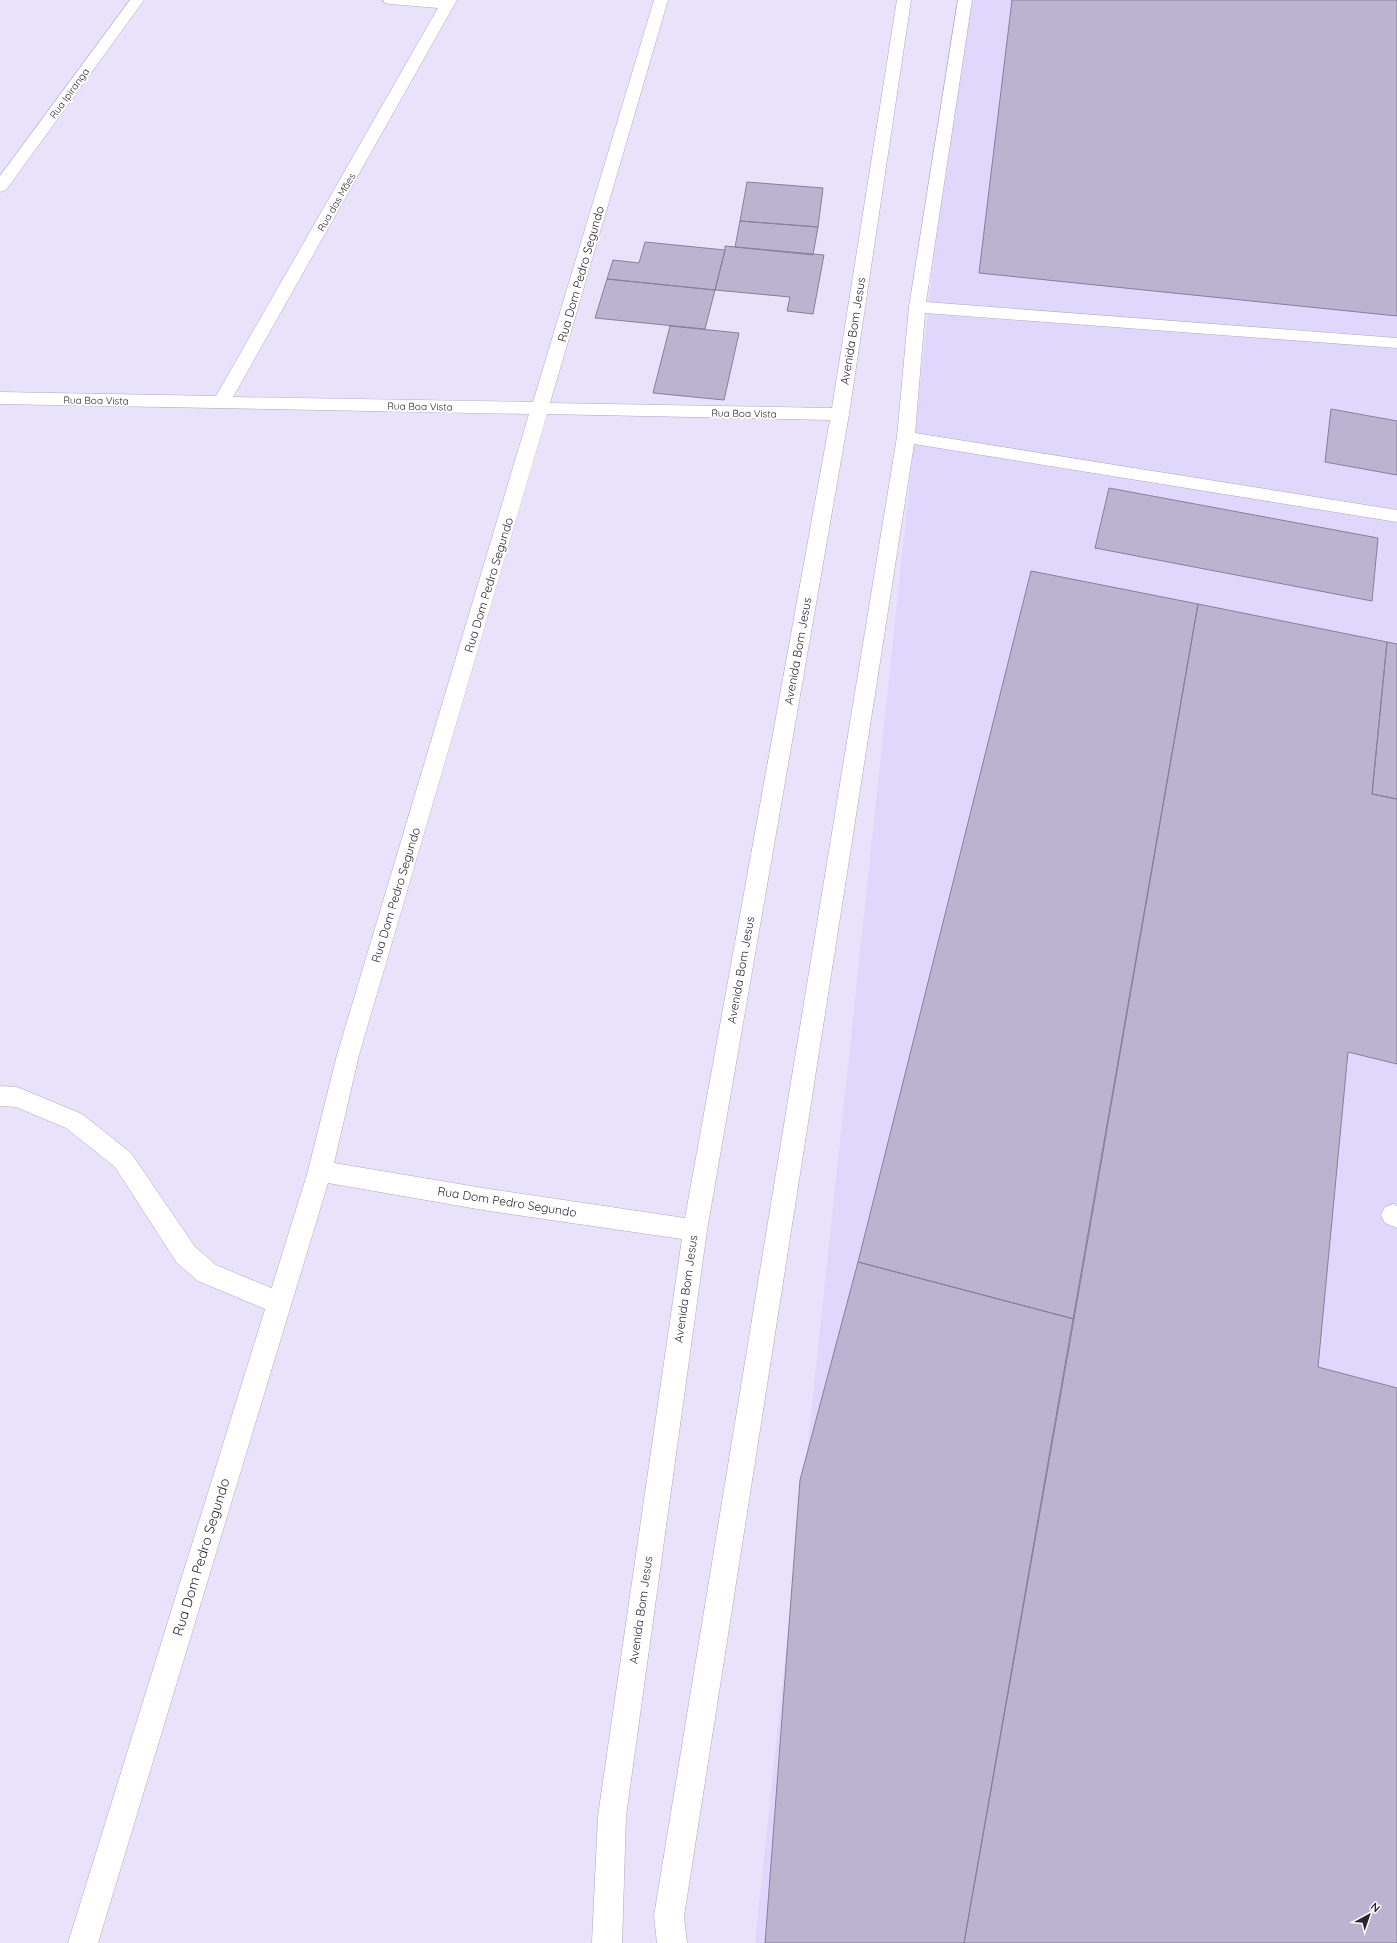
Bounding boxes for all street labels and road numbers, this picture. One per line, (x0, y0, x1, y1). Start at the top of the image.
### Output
street label: Rua Ipiranga (47, 65, 92, 121)
street label: Rua das Mães (314, 170, 359, 234)
street label: Rua Dom Pedro Segundo (554, 204, 607, 344)
street label: Avenida Bom Jesus (837, 276, 868, 386)
street label: Rua Boa Vista (63, 393, 129, 408)
street label: Rua Boa Vista (387, 399, 453, 414)
street label: Rua Boa Vista (711, 406, 777, 421)
street label: Rua Dom Pedro Segundo (461, 515, 516, 654)
street label: Avenida Bom Jesus (781, 596, 814, 706)
street label: Rua Dom Pedro Segundo (368, 825, 423, 964)
street label: Avenida Bom Jesus (724, 915, 757, 1025)
street label: Rua Dom Pedro Segundo (436, 1183, 578, 1220)
street label: Avenida Bom Jesus (671, 1234, 701, 1344)
street label: Rua Dom Pedro Segundo (168, 1476, 234, 1638)
street label: Avenida Bom Jesus (626, 1555, 656, 1665)

